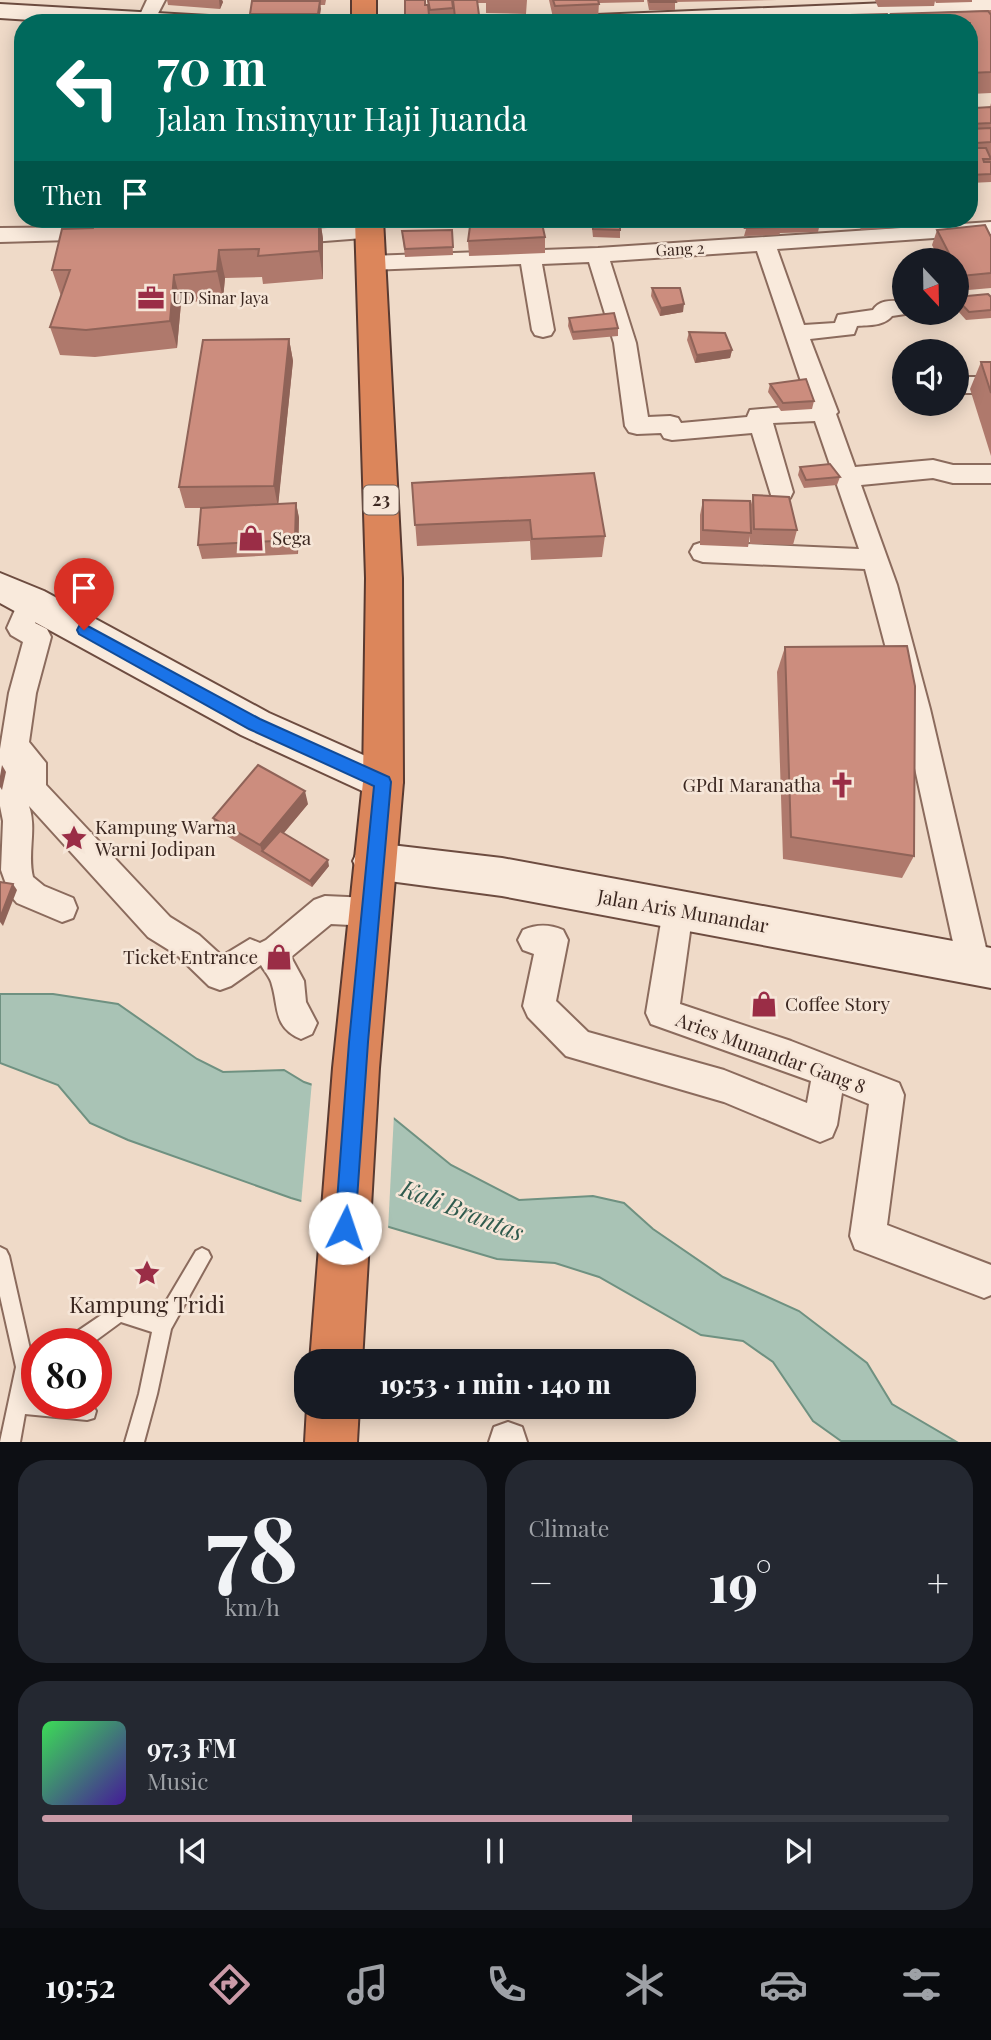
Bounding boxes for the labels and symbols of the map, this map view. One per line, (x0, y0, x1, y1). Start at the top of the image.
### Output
street label: Gang 2 (655, 237, 705, 260)
north arrow (892, 248, 970, 326)
office icon: UD Sinar Jaya (136, 283, 166, 313)
place label: UD Sinar Jaya (172, 287, 269, 308)
road number: 23 (364, 486, 398, 514)
shop icon: Sega (236, 523, 266, 553)
place label: Sega (272, 524, 312, 550)
pin (54, 558, 114, 630)
church icon: GPdI Maranatha (827, 770, 857, 800)
place label: GPdI Maranatha (683, 771, 822, 797)
place label: Kampung Warna Warni Jodipan (94, 813, 237, 861)
place icon: Kampung Warna Warni Jodipan (59, 823, 89, 853)
street label: Jalan Aris Munandar (595, 882, 771, 938)
shop icon: Ticket Entrance (264, 942, 294, 972)
place label: Ticket Entrance (123, 943, 258, 969)
shop icon: Coffee Story (749, 989, 779, 1019)
place label: Coffee Story (785, 990, 890, 1016)
street label: Aries Munandar Gang 8 (672, 1005, 870, 1099)
water label: Kali Brantas (396, 1171, 529, 1247)
position arrow (308, 1191, 382, 1265)
place icon: Kampung Tridi (132, 1258, 162, 1288)
place label: Kampung Tridi (69, 1288, 225, 1319)
speed limit sign: 80 (21, 1328, 112, 1419)

